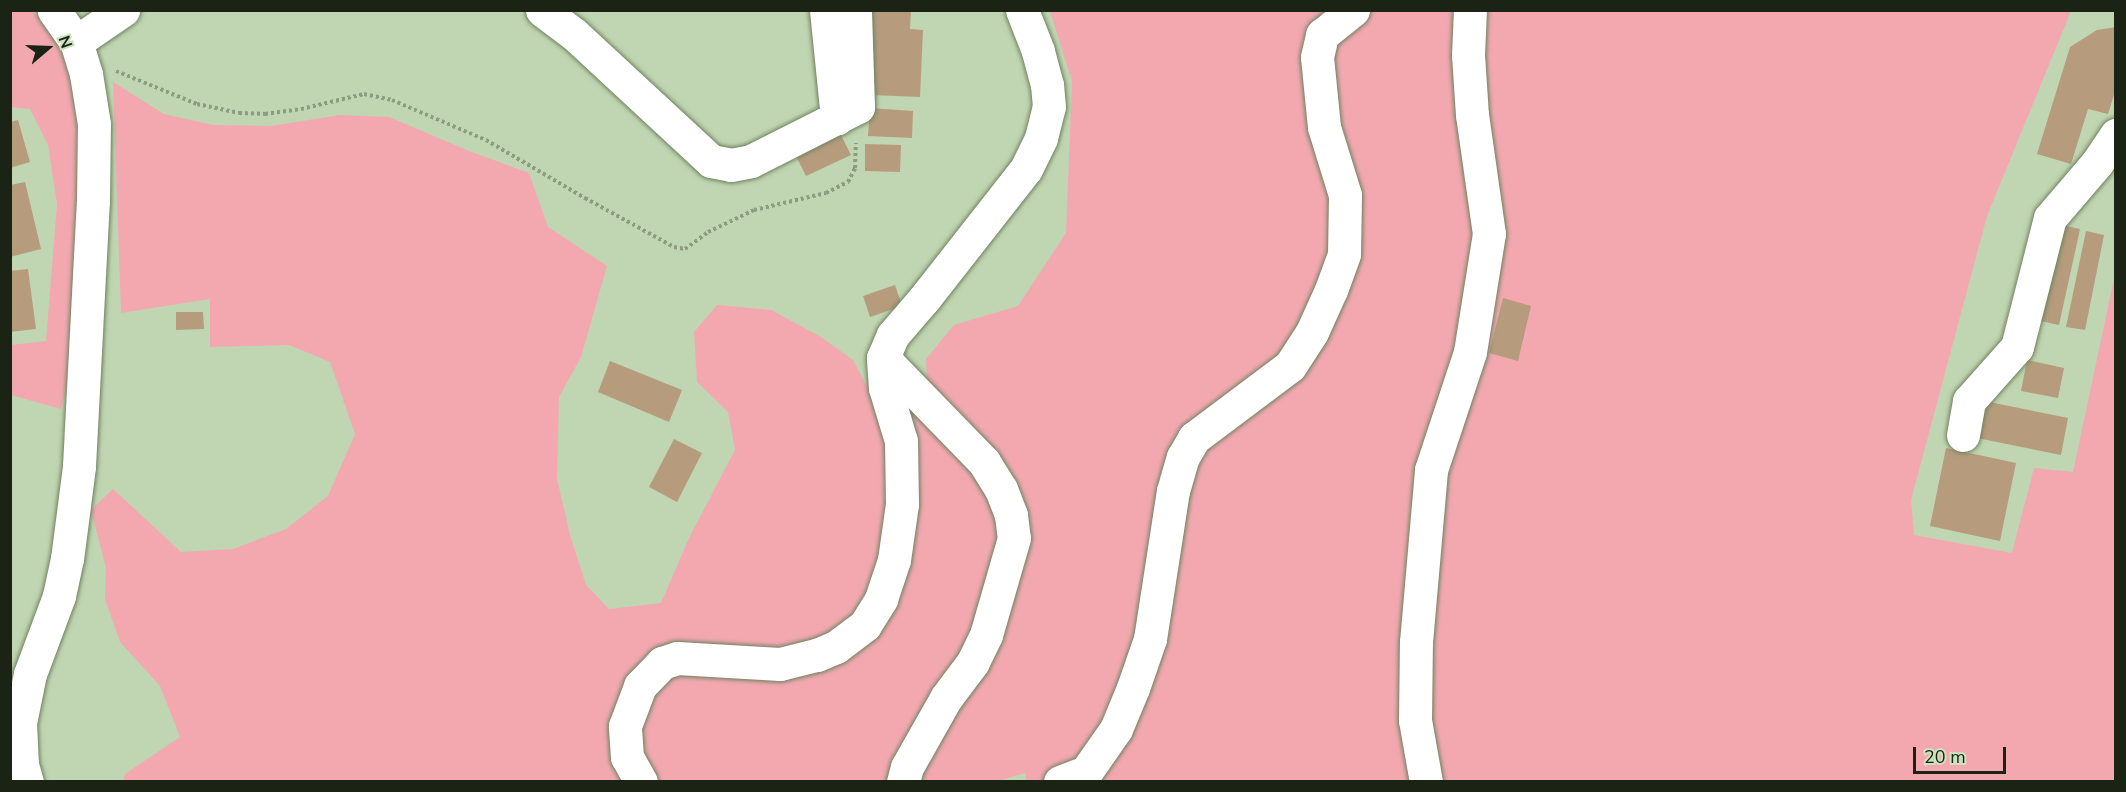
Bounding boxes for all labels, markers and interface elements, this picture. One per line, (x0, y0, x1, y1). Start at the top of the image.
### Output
north arrow (18, 18, 78, 78)
text: N (53, 33, 77, 51)
scale bar (1916, 735, 2009, 773)
text: 20 m (1924, 745, 1966, 769)

